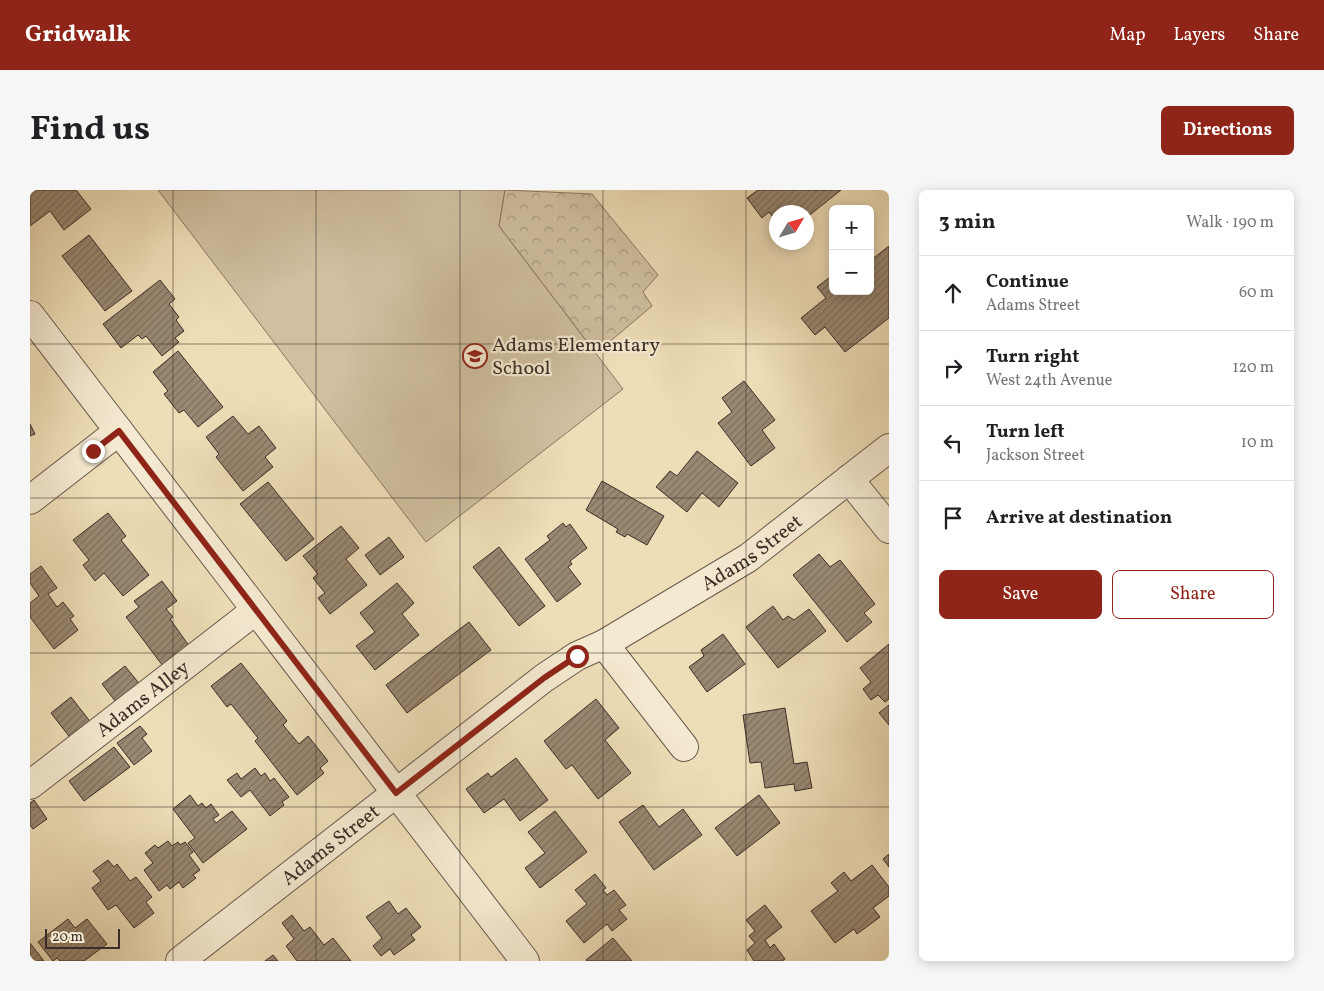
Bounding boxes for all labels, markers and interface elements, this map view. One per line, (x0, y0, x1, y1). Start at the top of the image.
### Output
text: Gridwalk (25, 18, 131, 52)
text: Map (1109, 23, 1145, 48)
text: Layers (1173, 23, 1225, 48)
text: Share (1253, 23, 1299, 48)
text: Find us (30, 106, 150, 154)
button: Directions (1161, 106, 1294, 155)
north arrow (769, 205, 814, 250)
map controls (829, 205, 874, 295)
button: + (829, 205, 874, 250)
text: 3 min (939, 208, 995, 237)
text: Walk · 190 m (1186, 212, 1274, 234)
button: − (829, 250, 874, 295)
text: Continue (986, 269, 1069, 295)
icon: ahead (939, 279, 967, 307)
text: 60 m (1239, 282, 1274, 304)
text: Adams Street (986, 295, 1080, 317)
place label: Adams Elementary School (492, 332, 660, 383)
school or university icon: Adams Elementary School (462, 343, 488, 369)
text: Turn right (986, 344, 1079, 370)
icon: right (939, 354, 967, 382)
text: 120 m (1232, 357, 1274, 379)
text: West 24th Avenue (986, 370, 1112, 392)
text: Turn left (986, 419, 1065, 445)
icon: left (939, 429, 967, 457)
text: 10 m (1241, 432, 1274, 454)
route end (82, 440, 105, 463)
text: Jackson Street (986, 445, 1085, 467)
icon: arrive (939, 504, 967, 532)
text: Arrive at destination (986, 505, 1172, 531)
street label: Adams Street (696, 509, 809, 599)
button: Save (939, 570, 1102, 619)
button: Share (1112, 570, 1274, 619)
route start (566, 645, 589, 668)
street label: Adams Alley (91, 654, 196, 745)
street label: Adams Street (276, 799, 386, 893)
scale bar (45, 926, 120, 949)
text: 20 m (52, 928, 83, 947)

